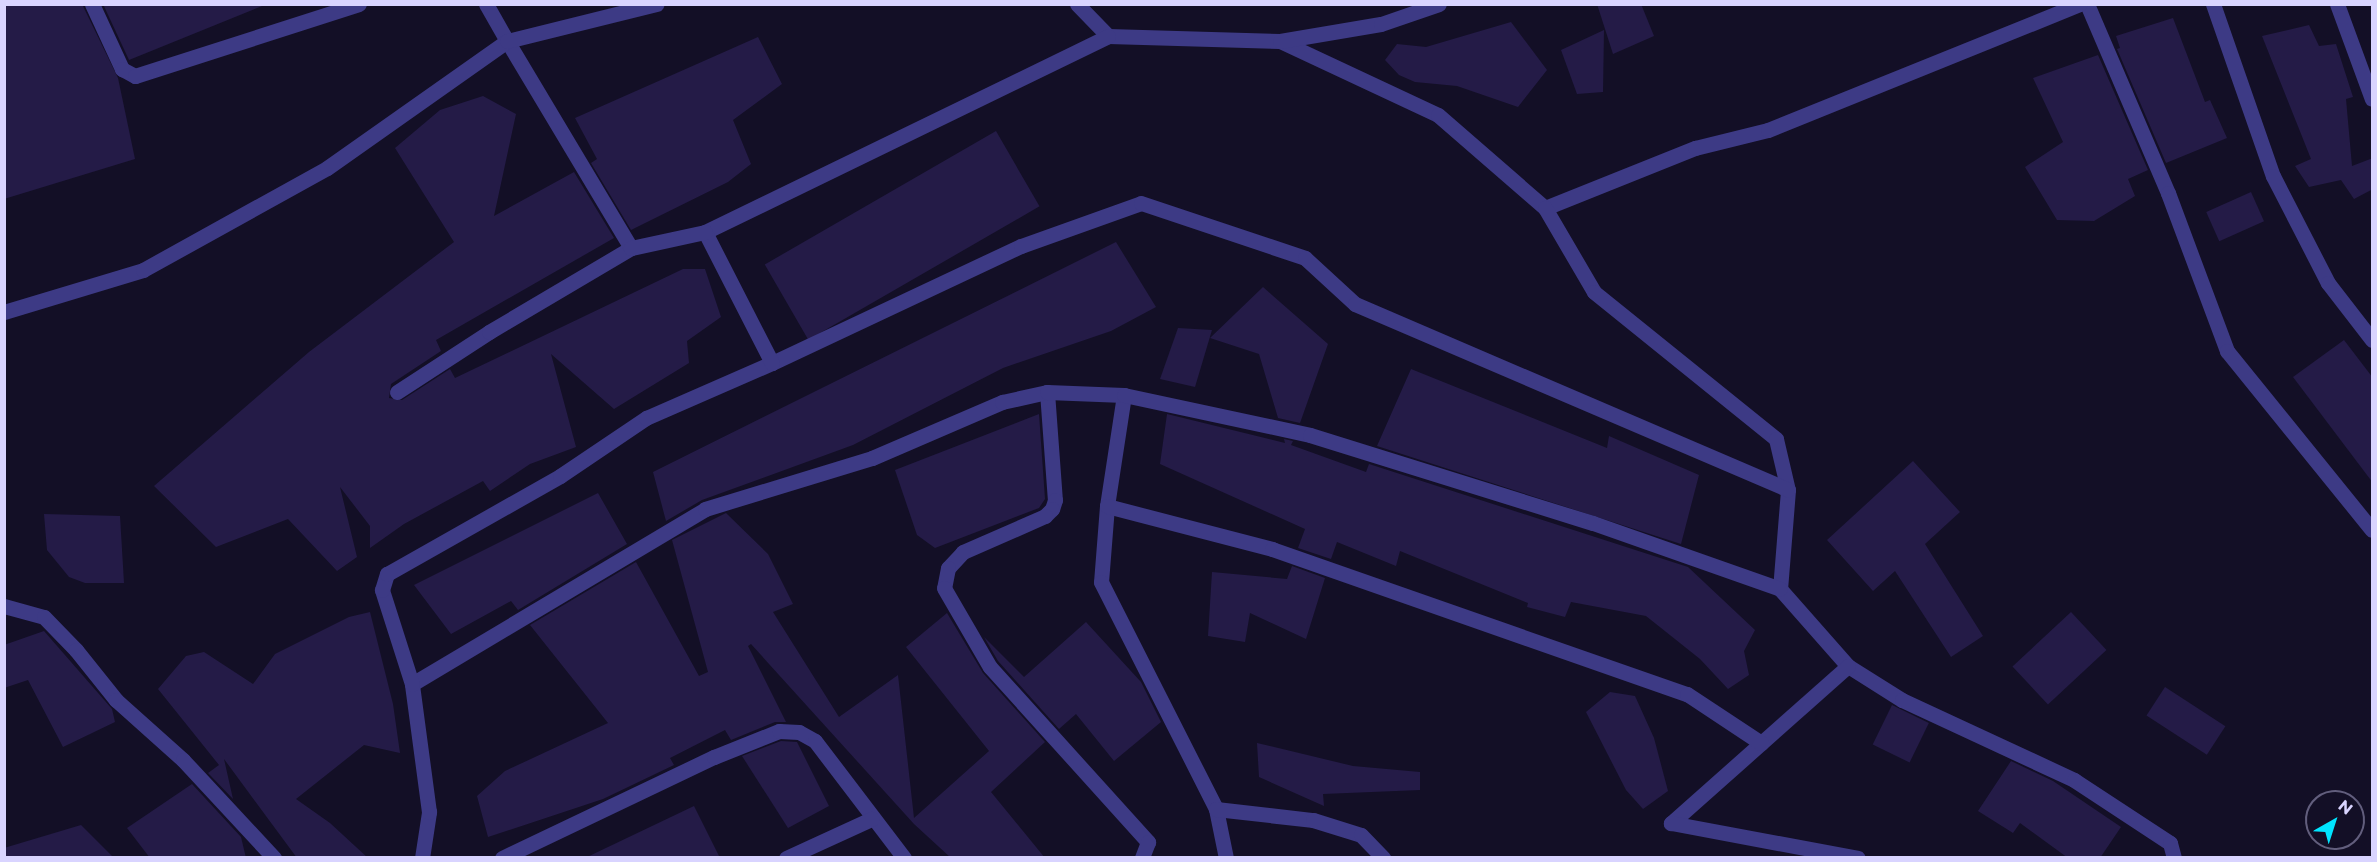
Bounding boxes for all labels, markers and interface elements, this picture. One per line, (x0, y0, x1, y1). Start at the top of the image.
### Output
north arrow (2305, 790, 2365, 850)
text: N (2334, 796, 2356, 819)

